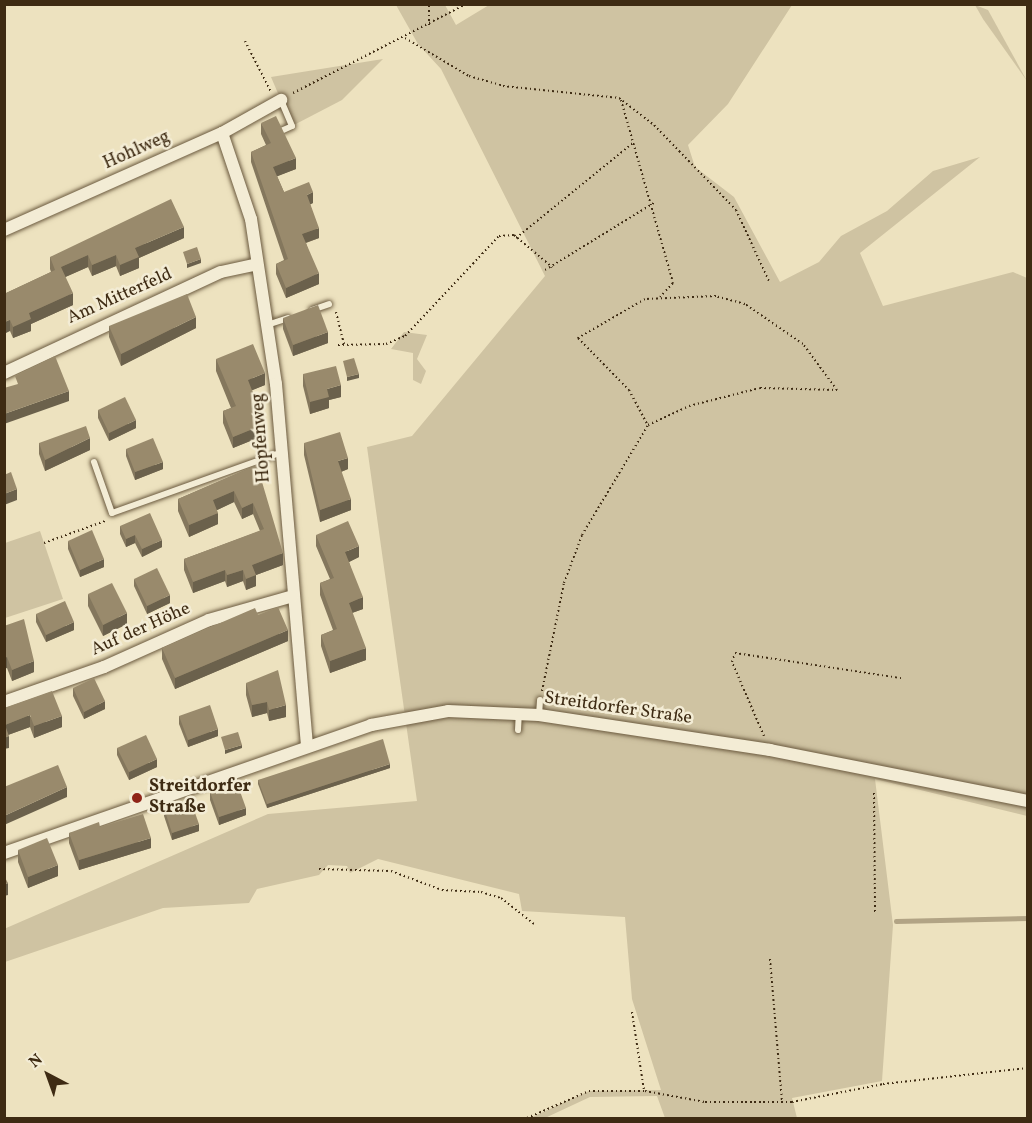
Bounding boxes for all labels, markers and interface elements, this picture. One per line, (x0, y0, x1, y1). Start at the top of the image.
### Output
street label: Hohlweg (100, 127, 174, 175)
street label: Am Mitterfeld (64, 264, 176, 330)
street label: Hopfenweg (248, 393, 276, 483)
street label: Auf der Höhe (89, 599, 193, 661)
street label: Streitdorfer Straße (543, 688, 693, 730)
place label: Streitdorfer Straße (149, 777, 251, 820)
marker: Streitdorfer Straße (130, 791, 144, 805)
north arrow (18, 1045, 78, 1105)
text: N (25, 1049, 48, 1074)

